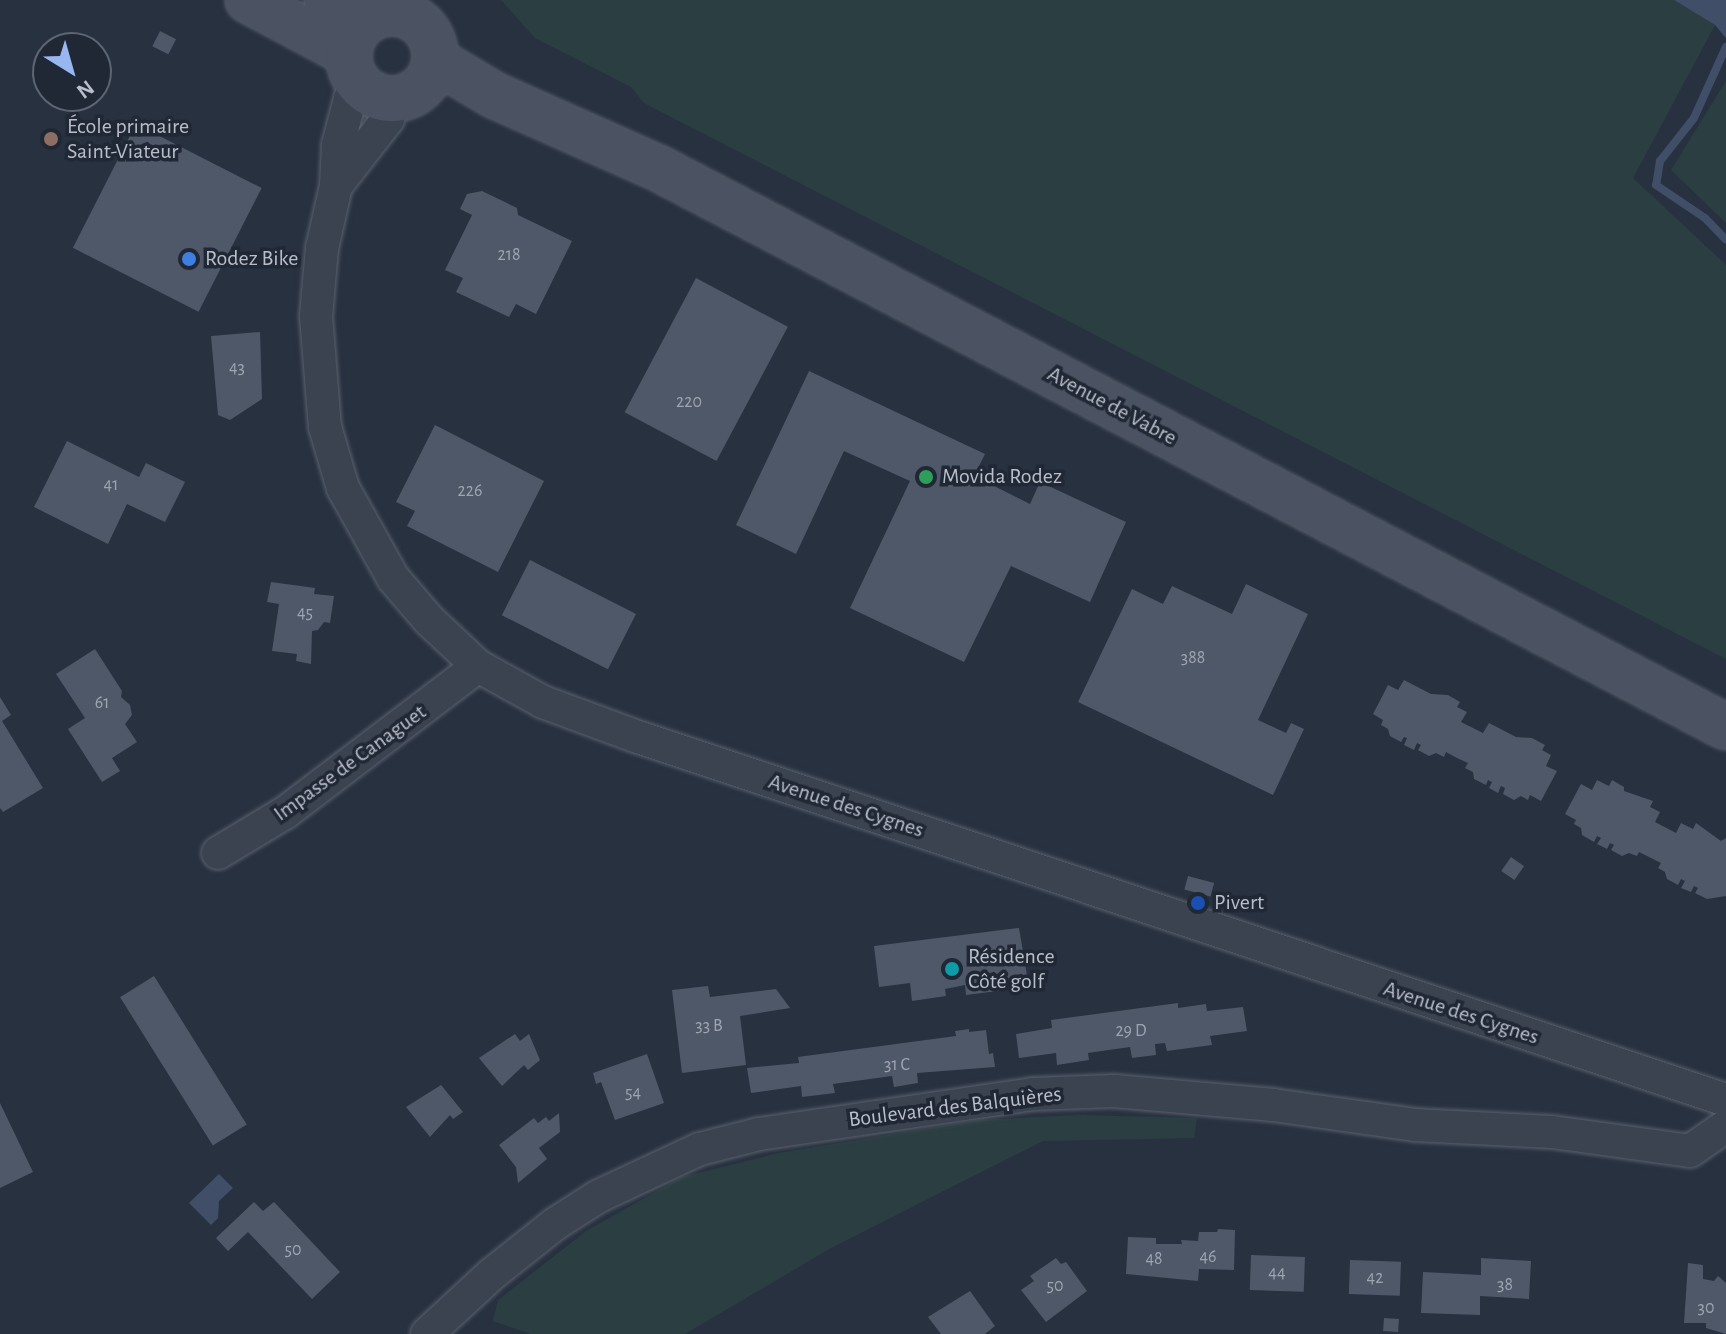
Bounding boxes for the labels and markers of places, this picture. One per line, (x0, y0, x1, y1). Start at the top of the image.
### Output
place label: École primaire Saint-Viateur (67, 113, 189, 164)
marker: École primaire Saint-Viateur (42, 130, 60, 148)
place label: Rodez Bike (205, 246, 298, 272)
marker: Rodez Bike (180, 250, 198, 268)
place label: Movida Rodez (942, 464, 1062, 490)
marker: Movida Rodez (917, 468, 935, 486)
place label: Pivert (1214, 890, 1264, 916)
marker: Pivert (1189, 894, 1207, 912)
place label: Résidence Côté golf (968, 943, 1055, 994)
marker: Résidence Côté golf (943, 960, 961, 978)

